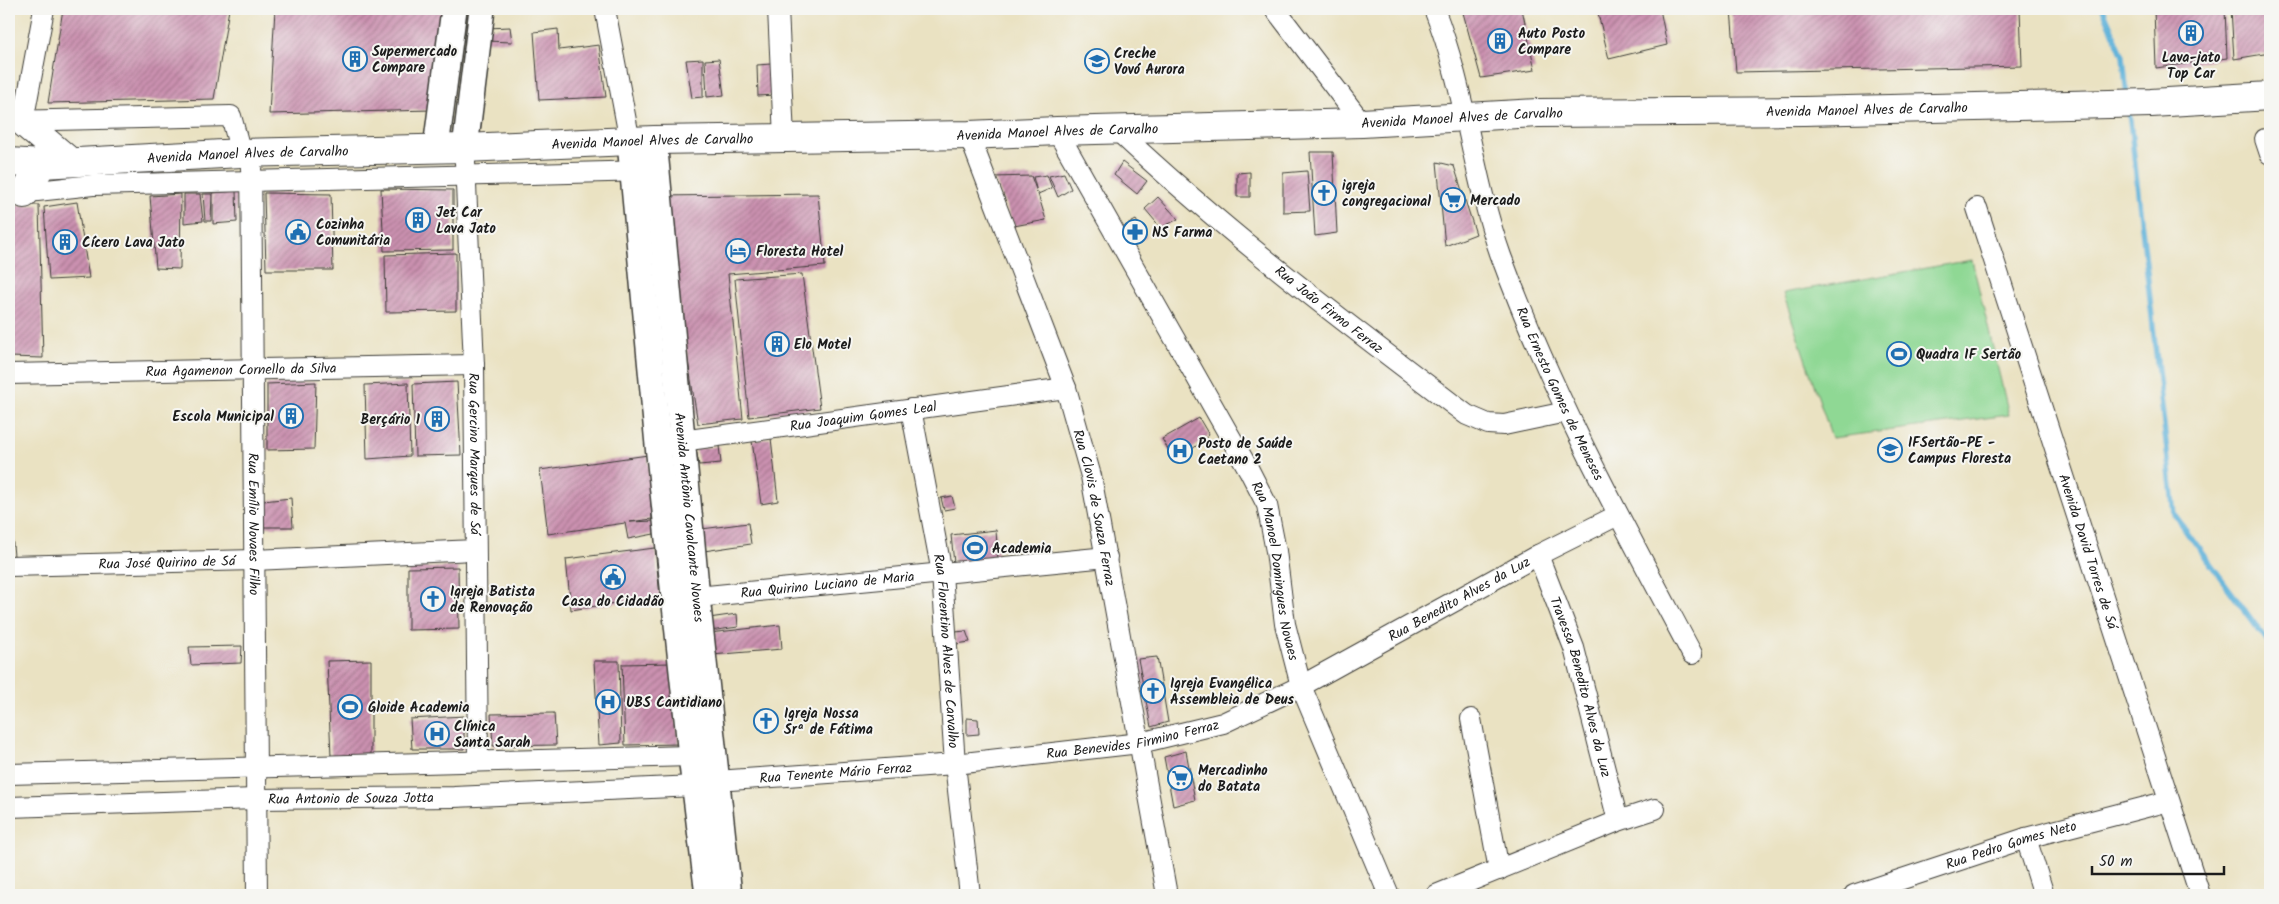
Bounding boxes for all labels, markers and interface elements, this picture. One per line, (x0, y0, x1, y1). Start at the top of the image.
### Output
building icon: Lava-jato Top Car (2178, 20, 2204, 46)
place label: Auto Posto Compare (1518, 23, 1586, 61)
building icon: Auto Posto Compare (1487, 28, 1513, 54)
place label: Supermercado Compare (372, 41, 458, 79)
place label: Creche Vovó Aurora (1114, 43, 1185, 81)
building icon: Supermercado Compare (342, 46, 368, 72)
place label: Lava-jato Top Car (2162, 47, 2221, 85)
school or university icon: Creche Vovó Aurora (1084, 48, 1110, 74)
street label: Avenida Manoel Alves de Carvalho (1766, 97, 1968, 123)
street label: Avenida Manoel Alves de Carvalho (1361, 103, 1563, 135)
street label: Avenida Manoel Alves de Carvalho (956, 118, 1158, 147)
street label: Avenida Manoel Alves de Carvalho (551, 128, 753, 156)
street label: Avenida Manoel Alves de Carvalho (146, 141, 349, 170)
place label: igreja congregacional (1342, 175, 1431, 213)
church icon: igreja congregacional (1311, 180, 1337, 206)
supermarket icon: Mercado (1440, 187, 1466, 213)
place label: Mercado (1470, 190, 1521, 212)
place label: Jet Car Lava Jato (436, 202, 496, 240)
building icon: Jet Car Lava Jato (405, 207, 431, 233)
place label: Cozinha Comunitária (316, 214, 390, 252)
public building icon: Cozinha Comunitária (285, 219, 311, 245)
pharmacy icon: NS Farma (1122, 219, 1148, 245)
place label: NS Farma (1152, 222, 1212, 244)
building icon: Cícero Lava Jato (52, 229, 78, 255)
place label: Cícero Lava Jato (82, 232, 185, 254)
hotel icon: Floresta Hotel (725, 238, 751, 264)
place label: Floresta Hotel (756, 241, 844, 263)
street label: Rua João Firmo Ferraz (1270, 261, 1388, 360)
street label: Rua Ernesto Gomes de Meneses (1510, 304, 1609, 485)
building icon: Elo Motel (764, 331, 790, 357)
place label: Elo Motel (794, 334, 851, 356)
sports icon: Quadra IF Sertão (1886, 341, 1912, 367)
place label: Quadra IF Sertão (1916, 344, 2022, 366)
street label: Rua Agamenon Cornello da Silva (145, 358, 337, 383)
street label: Rua Gercino Marques de Sá (462, 373, 486, 536)
street label: Rua Joaquim Gomes Leal (788, 396, 939, 438)
building icon: Escola Municipal (278, 403, 304, 429)
place label: Escola Municipal (173, 406, 274, 428)
building icon: Berçário 1 (424, 406, 450, 432)
place label: Berçário 1 (361, 409, 421, 431)
street label: Avenida Antônio Cavalcante Novaes (668, 412, 710, 623)
street label: Rua Clovis de Souza Ferraz (1066, 427, 1121, 588)
place label: IFSertão-PE - Campus Floresta (1908, 432, 2011, 470)
place label: Posto de Saúde Caetano 2 (1198, 433, 1293, 471)
school or university icon: IFSertão-PE - Campus Floresta (1877, 437, 1903, 463)
hospital icon: Posto de Saúde Caetano 2 (1167, 438, 1193, 464)
street label: Rua Emílio Novaes Filho (241, 453, 265, 595)
street label: Avenida David Torres de Sá (2052, 471, 2123, 634)
street label: Rua Manoel Domingues Novaes (1245, 478, 1304, 663)
sports icon: Academia (962, 535, 988, 561)
place label: Academia (992, 538, 1051, 560)
street label: Rua José Quirino de Sá (98, 550, 237, 576)
street label: Rua Benedito Alves da Luz (1384, 551, 1535, 648)
street label: Rua Florentino Alves de Carvalho (927, 552, 964, 749)
public building icon: Casa do Cidadão (600, 564, 626, 590)
street label: Rua Quirino Luciano de Maria (739, 566, 915, 605)
place label: Igreja Batista de Renovação (450, 581, 535, 619)
church icon: Igreja Batista de Renovação (420, 586, 446, 612)
place label: Casa do Cidadão (562, 591, 665, 613)
street label: Travessa Benedito Alves da Luz (1543, 594, 1616, 780)
place label: Igreja Evangélica Assembleia de Deus (1170, 673, 1295, 711)
church icon: Igreja Evangélica Assembleia de Deus (1140, 678, 1166, 704)
hospital icon: UBS Cantidiano (595, 689, 621, 715)
place label: UBS Cantidiano (626, 692, 723, 714)
sports icon: Gloide Academia (337, 694, 363, 720)
place label: Gloide Academia (368, 697, 469, 719)
place label: Igreja Nossa Srª de Fátima (784, 703, 873, 741)
church icon: Igreja Nossa Srª de Fátima (753, 708, 779, 734)
street label: Rua Benevides Firmino Ferraz (1045, 714, 1221, 766)
place label: Clínica Santa Sarah (454, 716, 531, 754)
hospital icon: Clínica Santa Sarah (424, 721, 450, 747)
street label: Rua Tenente Mário Ferraz (759, 757, 913, 790)
place label: Mercadinho do Batata (1198, 760, 1268, 798)
supermarket icon: Mercadinho do Batata (1167, 765, 1193, 791)
street label: Rua Antonio de Souza Jotta (268, 787, 434, 811)
street label: Rua Pedro Gomes Neto (1943, 815, 2079, 876)
scale bar (2092, 844, 2224, 876)
text: 50 m (2099, 850, 2133, 874)

